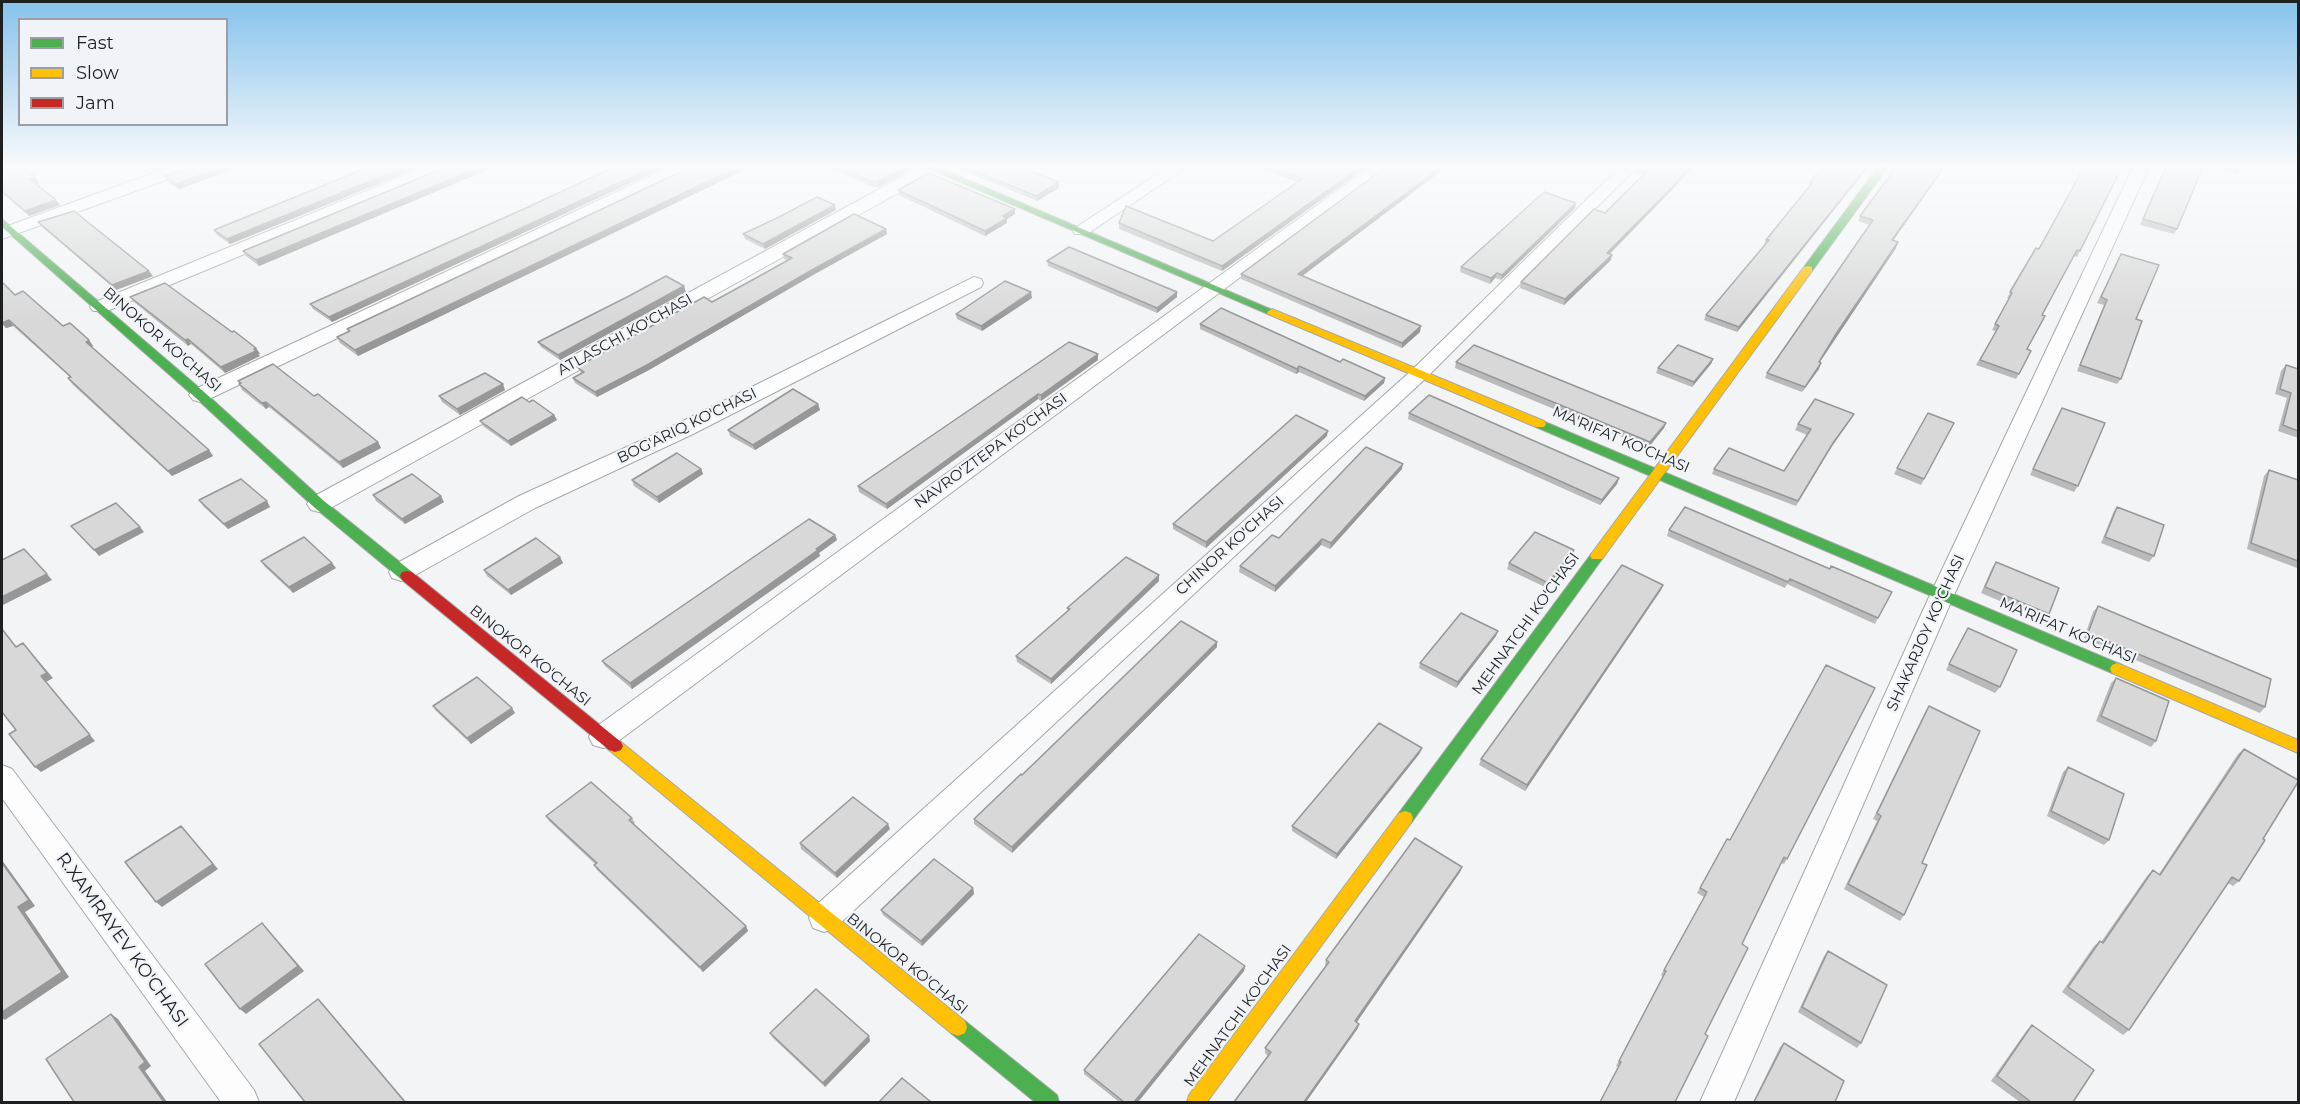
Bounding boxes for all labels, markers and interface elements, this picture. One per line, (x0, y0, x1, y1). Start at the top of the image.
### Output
legend (18, 18, 228, 126)
text: Fast (76, 32, 114, 54)
text: Slow (76, 62, 119, 84)
text: Jam (76, 92, 115, 114)
street label: BINOKOR KO'CHASI (99, 284, 225, 396)
street label: ATLASCHI KO'CHASI (554, 290, 696, 380)
street label: BOG'ARIQ KO'CHASI (614, 384, 760, 468)
street label: NAVRO'ZTEPA KO'CHASI (911, 389, 1071, 513)
street label: MA'RIFAT KO'CHASI (1550, 403, 1692, 477)
street label: CHINOR KO'CHASI (1172, 493, 1288, 599)
street label: MEHNATCHI KO'CHASI (1468, 549, 1584, 699)
street label: SHAKARJOY KO'CHASI (1883, 552, 1969, 714)
street label: MA'RIFAT KO'CHASI (1997, 594, 2139, 668)
street label: BINOKOR KO'CHASI (466, 602, 594, 710)
street label: R.XAMRAYEV KO'CHASI (51, 848, 193, 1032)
street label: BINOKOR KO'CHASI (843, 910, 971, 1018)
street label: MEHNATCHI KO'CHASI (1180, 941, 1296, 1091)

